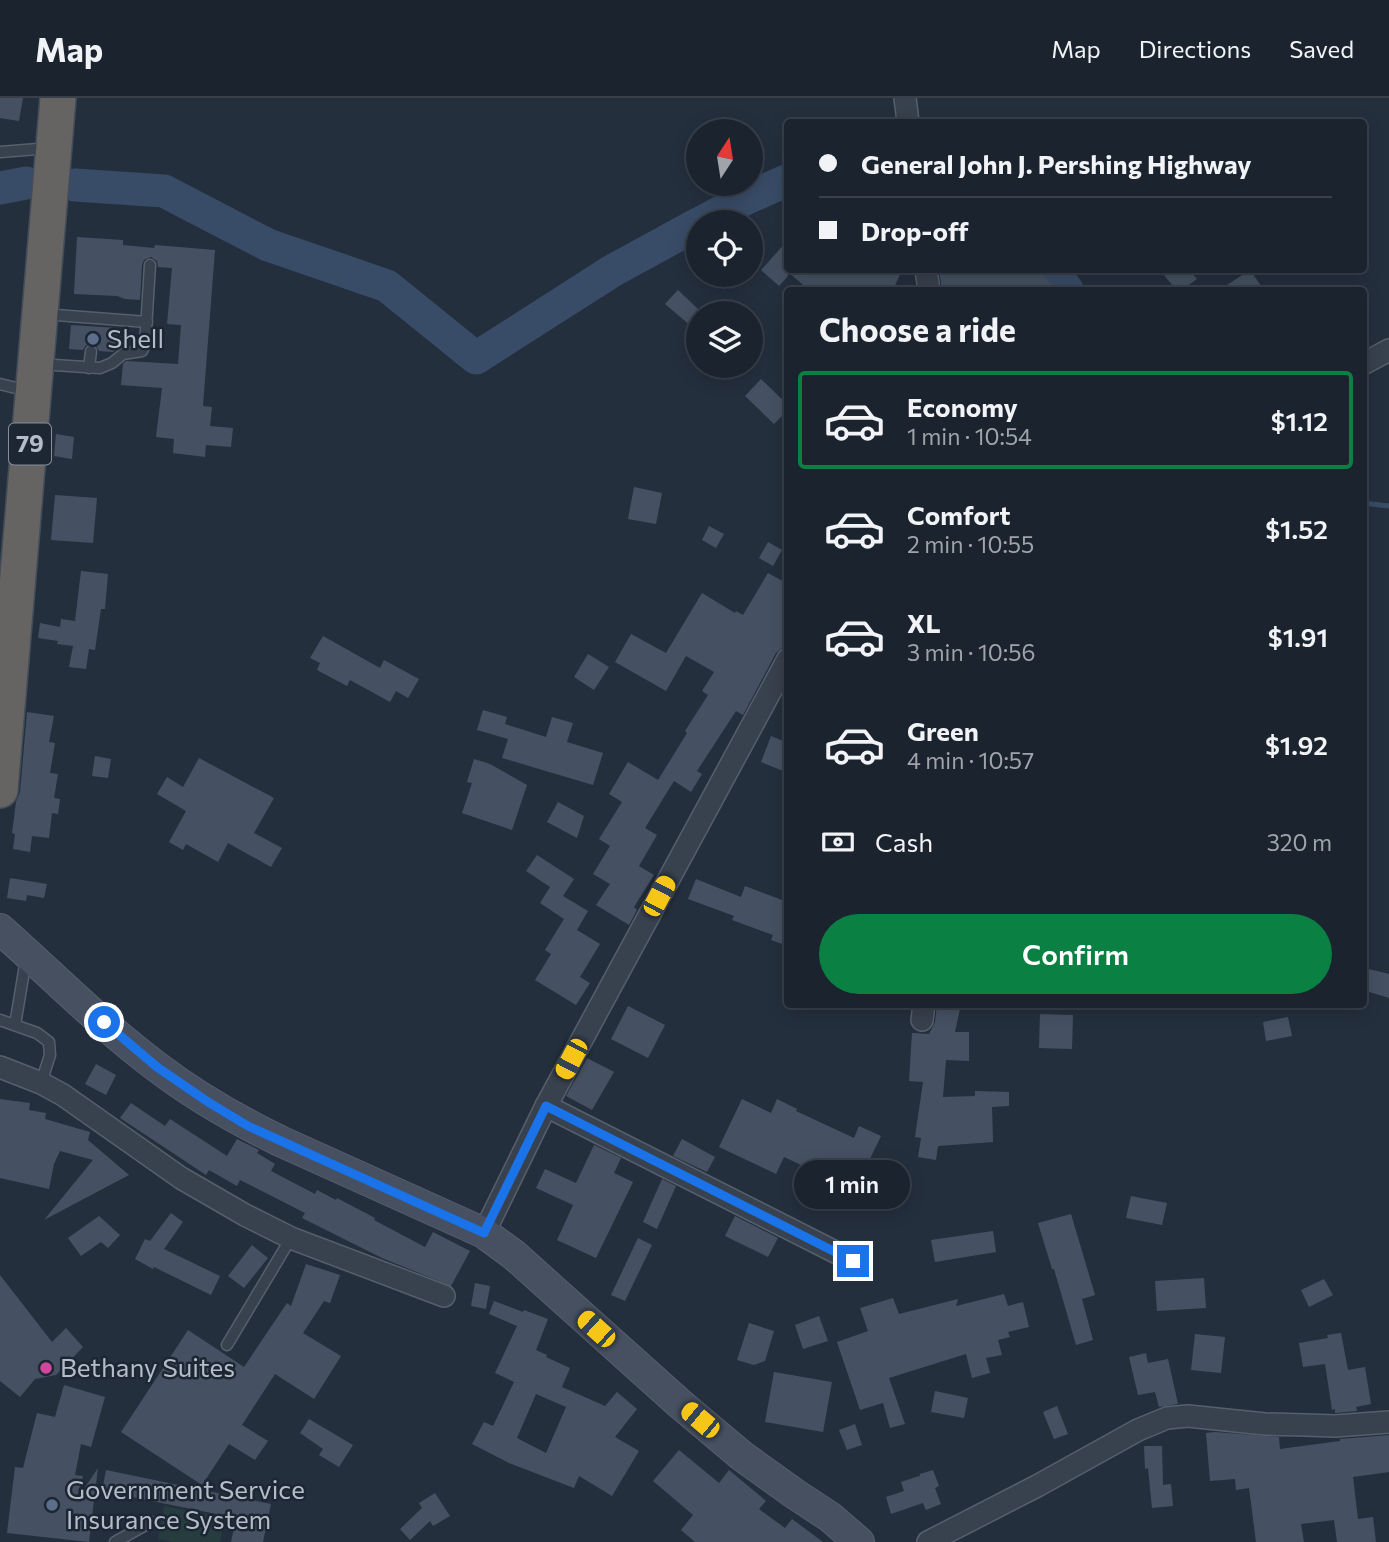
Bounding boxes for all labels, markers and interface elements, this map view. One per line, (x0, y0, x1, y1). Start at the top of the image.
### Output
text: Map (35, 28, 103, 69)
text: Map (1051, 34, 1101, 63)
text: Directions (1139, 34, 1251, 63)
text: Saved (1289, 34, 1354, 63)
north arrow (686, 119, 763, 196)
map controls (686, 119, 763, 378)
text: General John J. Pershing Highway (861, 148, 1252, 179)
button: locate (686, 210, 763, 287)
text: Drop-off (861, 215, 968, 246)
button: layers (686, 301, 763, 378)
text: Choose a ride (819, 309, 1016, 349)
place label: Shell (107, 322, 164, 353)
marker: Shell (85, 331, 101, 347)
icon: car (823, 389, 886, 452)
text: Economy (907, 391, 1018, 422)
text: $1.12 (1271, 405, 1328, 436)
text: 1 min · 10:54 (907, 422, 1032, 450)
road number: 79 (9, 424, 51, 464)
icon: car (823, 497, 886, 560)
text: Comfort (907, 499, 1010, 530)
text: $1.52 (1265, 513, 1328, 544)
text: 2 min · 10:55 (907, 530, 1034, 558)
icon: car (823, 605, 886, 668)
text: XL (907, 607, 941, 638)
text: $1.91 (1268, 621, 1328, 652)
text: 3 min · 10:56 (907, 638, 1035, 666)
icon: car (823, 713, 886, 776)
text: Green (907, 715, 979, 746)
text: $1.92 (1265, 729, 1328, 760)
text: 4 min · 10:57 (907, 746, 1034, 774)
icon: cash (819, 823, 857, 861)
text: Cash (875, 826, 933, 857)
text: 320 m (1267, 828, 1332, 856)
car (640, 873, 679, 919)
button: Confirm (819, 914, 1332, 994)
route start (88, 1006, 120, 1038)
car (552, 1036, 591, 1082)
callout: 1 min (795, 1160, 911, 1208)
text: 1 min (825, 1170, 879, 1198)
route end (837, 1245, 869, 1277)
car (574, 1307, 619, 1351)
place label: Bethany Suites (60, 1351, 235, 1382)
marker: Bethany Suites (38, 1360, 54, 1376)
car (678, 1398, 723, 1442)
place label: Government Service Insurance System (66, 1473, 305, 1534)
marker: Government Service Insurance System (44, 1497, 60, 1513)

